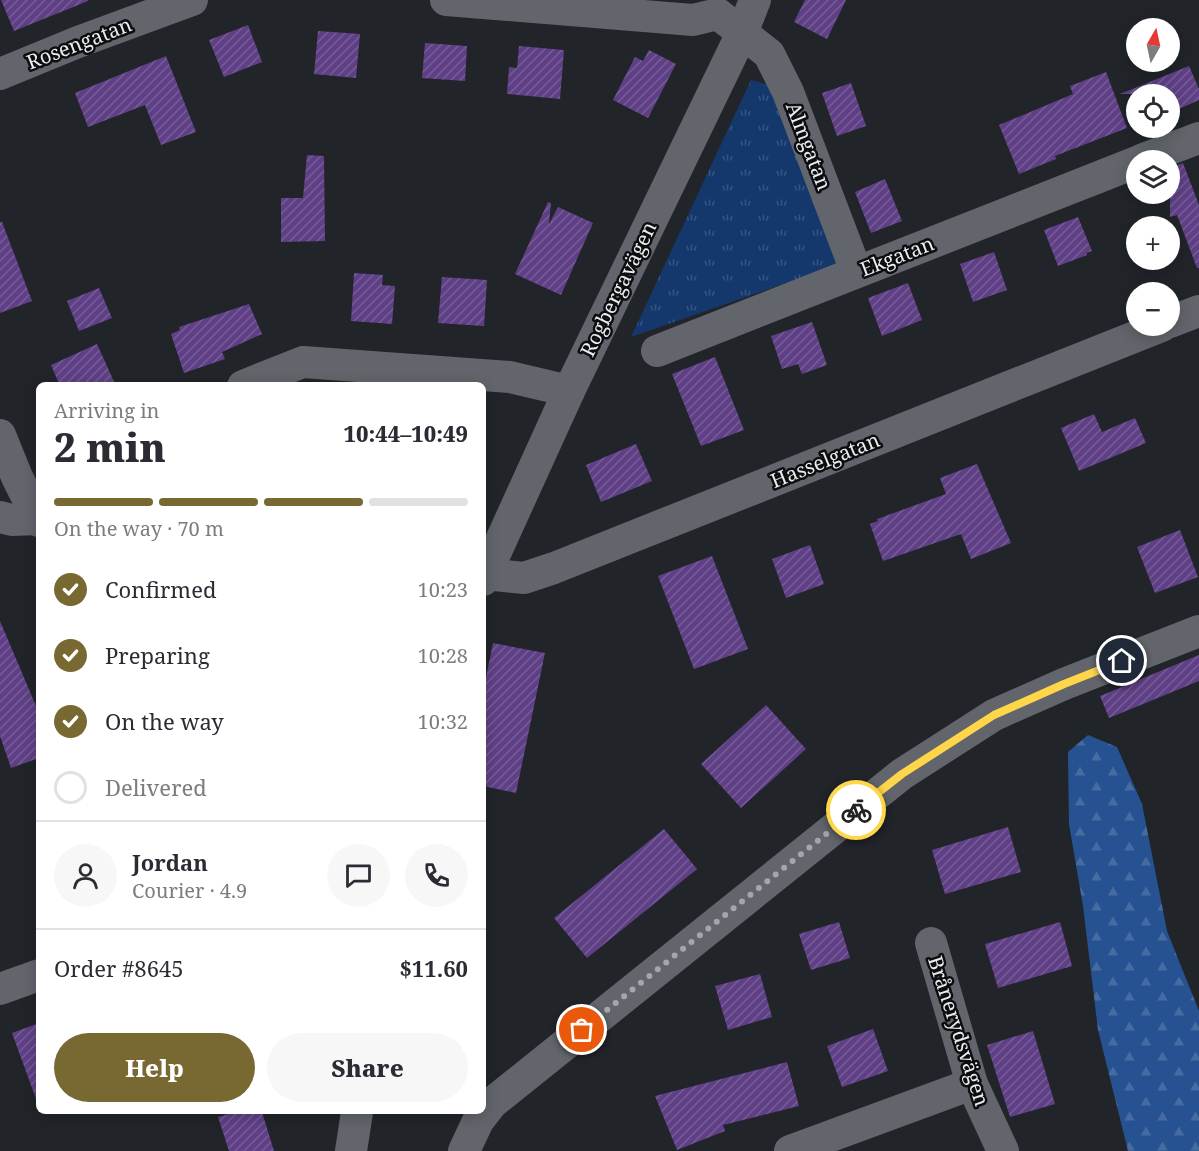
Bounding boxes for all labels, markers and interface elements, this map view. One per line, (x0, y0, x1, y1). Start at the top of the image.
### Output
street label: Rosengatan (23, 11, 136, 75)
north arrow (1126, 18, 1180, 72)
map controls (1126, 18, 1180, 336)
button: locate (1126, 84, 1180, 138)
street label: Almgatan (780, 98, 838, 194)
button: layers (1126, 150, 1180, 204)
button: + (1126, 216, 1180, 270)
street label: Rogbergavägen (574, 217, 662, 361)
street label: Ekgatan (856, 230, 938, 282)
button: − (1126, 282, 1180, 336)
text: Arriving in (54, 397, 159, 424)
text: 10:44–10:49 (344, 418, 468, 448)
text: 2 min (54, 420, 166, 473)
street label: Hasselgatan (766, 426, 884, 494)
text: On the way · 70 m (54, 515, 224, 542)
icon: check (54, 573, 87, 606)
text: Confirmed (105, 574, 216, 604)
text: 10:23 (418, 576, 468, 603)
pin (1096, 635, 1147, 686)
icon: check (54, 639, 87, 672)
text: Preparing (105, 640, 210, 670)
text: 10:28 (418, 642, 468, 669)
icon: home (1105, 644, 1138, 677)
icon: check (54, 705, 87, 738)
text: On the way (105, 706, 224, 736)
text: 10:32 (418, 708, 468, 735)
text: Delivered (105, 772, 207, 802)
courier (826, 780, 886, 840)
icon: bike (840, 794, 873, 827)
button: person (54, 844, 117, 907)
button: chat (327, 844, 390, 907)
button: phone (405, 844, 468, 907)
text: Jordan (132, 847, 208, 877)
text: Courier · 4.9 (132, 877, 247, 904)
text: Order #8645 (54, 953, 184, 983)
text: $11.60 (399, 953, 468, 983)
street label: Brånerydsvägen (922, 953, 996, 1110)
pin (556, 1004, 607, 1055)
icon: bag (565, 1013, 598, 1046)
button: Help (54, 1033, 255, 1102)
button: Share (267, 1033, 468, 1102)

